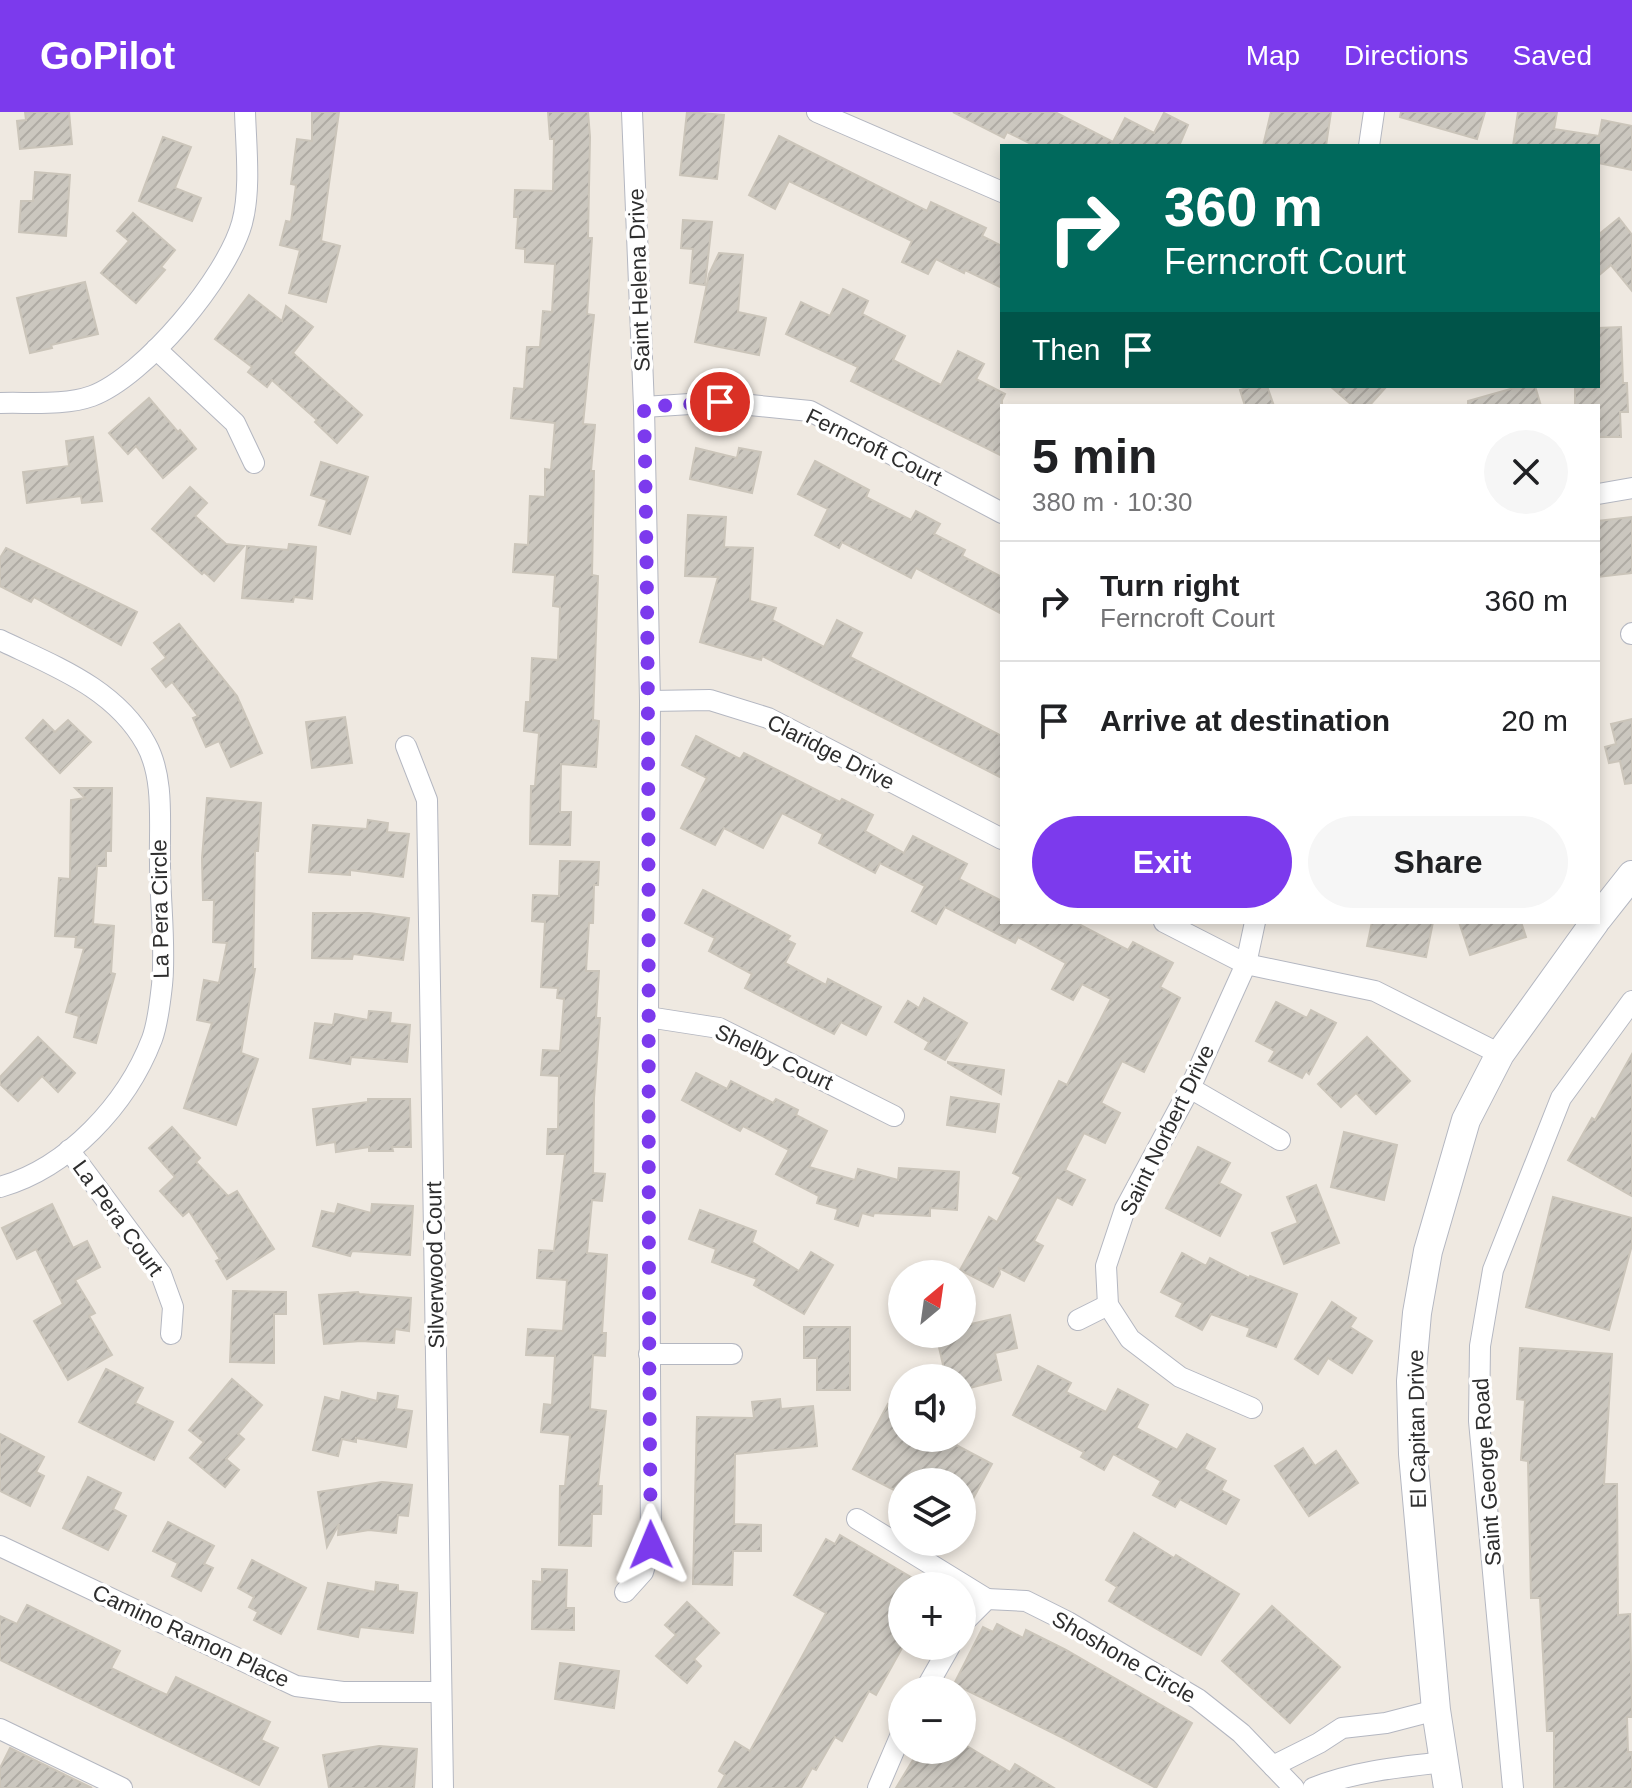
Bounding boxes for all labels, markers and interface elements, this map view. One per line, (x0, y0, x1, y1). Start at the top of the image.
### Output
text: GoPilot (40, 35, 175, 77)
text: Map (1246, 40, 1300, 71)
text: Directions (1344, 40, 1469, 71)
text: Saved (1513, 40, 1592, 71)
text: 360 m (1164, 175, 1323, 238)
icon: right (1032, 176, 1136, 280)
street label: Saint Helena Drive (623, 188, 655, 372)
text: Ferncroft Court (1164, 241, 1406, 282)
icon: arrive (1116, 328, 1160, 372)
text: Then (1032, 333, 1100, 366)
pin (686, 368, 754, 436)
icon: arrive (698, 380, 742, 424)
street label: Ferncroft Court (802, 403, 946, 491)
text: 5 min (1032, 430, 1157, 483)
button: close (1484, 430, 1568, 514)
text: 380 m · 10:30 (1032, 487, 1192, 517)
text: Turn right (1100, 569, 1239, 602)
icon: right (1032, 579, 1076, 623)
text: 360 m (1485, 584, 1568, 617)
text: Ferncroft Court (1100, 603, 1275, 633)
icon: arrive (1032, 699, 1076, 743)
text: Arrive at destination (1100, 704, 1390, 737)
text: 20 m (1501, 704, 1568, 737)
street label: Claridge Drive (763, 709, 899, 795)
button: Exit (1032, 816, 1292, 908)
button: Share (1308, 816, 1568, 908)
street label: La Pera Circle (146, 839, 174, 979)
street label: Shelby Court (711, 1019, 837, 1095)
street label: Saint Norbert Drive (1115, 1040, 1219, 1220)
street label: La Pera Court (68, 1155, 168, 1281)
street label: Silverwood Court (421, 1181, 449, 1349)
north arrow (888, 1260, 976, 1348)
map controls (888, 1260, 976, 1764)
street label: El Capitan Drive (1403, 1349, 1431, 1509)
button: sound (888, 1364, 976, 1452)
street label: Saint George Road (1468, 1377, 1506, 1567)
button: layers (888, 1468, 976, 1556)
position arrow (609, 1503, 693, 1587)
button: + (888, 1572, 976, 1660)
street label: Camino Ramon Place (89, 1579, 293, 1693)
street label: Shoshone Circle (1048, 1606, 1200, 1708)
button: − (888, 1676, 976, 1764)

